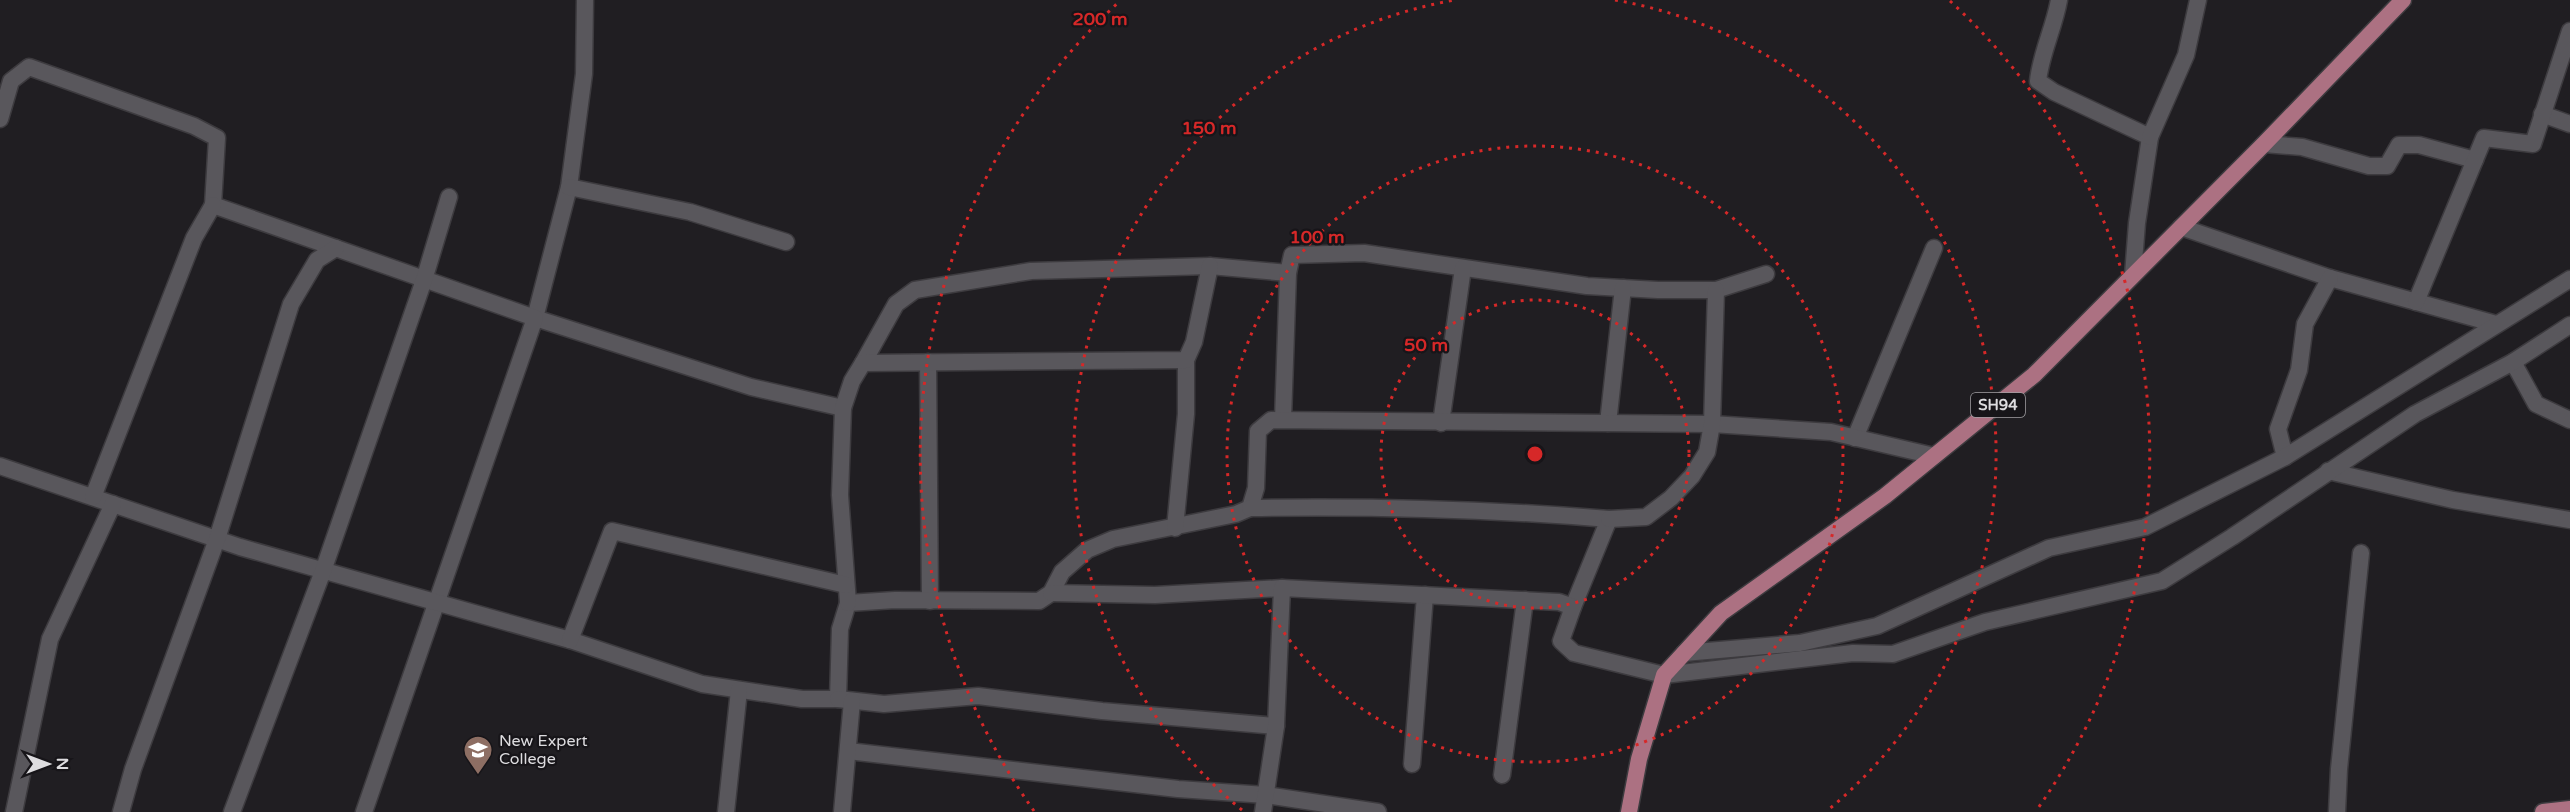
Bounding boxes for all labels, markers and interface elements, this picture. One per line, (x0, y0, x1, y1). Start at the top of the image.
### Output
text: 200 m (1072, 8, 1128, 30)
text: 150 m (1181, 117, 1237, 139)
text: 100 m (1289, 226, 1345, 248)
text: 50 m (1404, 334, 1448, 356)
road number: SH94 (1971, 393, 2025, 417)
centre of rings (1525, 444, 1545, 464)
place label: New Expert College (499, 731, 588, 769)
north arrow (18, 734, 78, 794)
school or university icon: New Expert College (462, 734, 494, 776)
text: N (52, 758, 72, 770)

